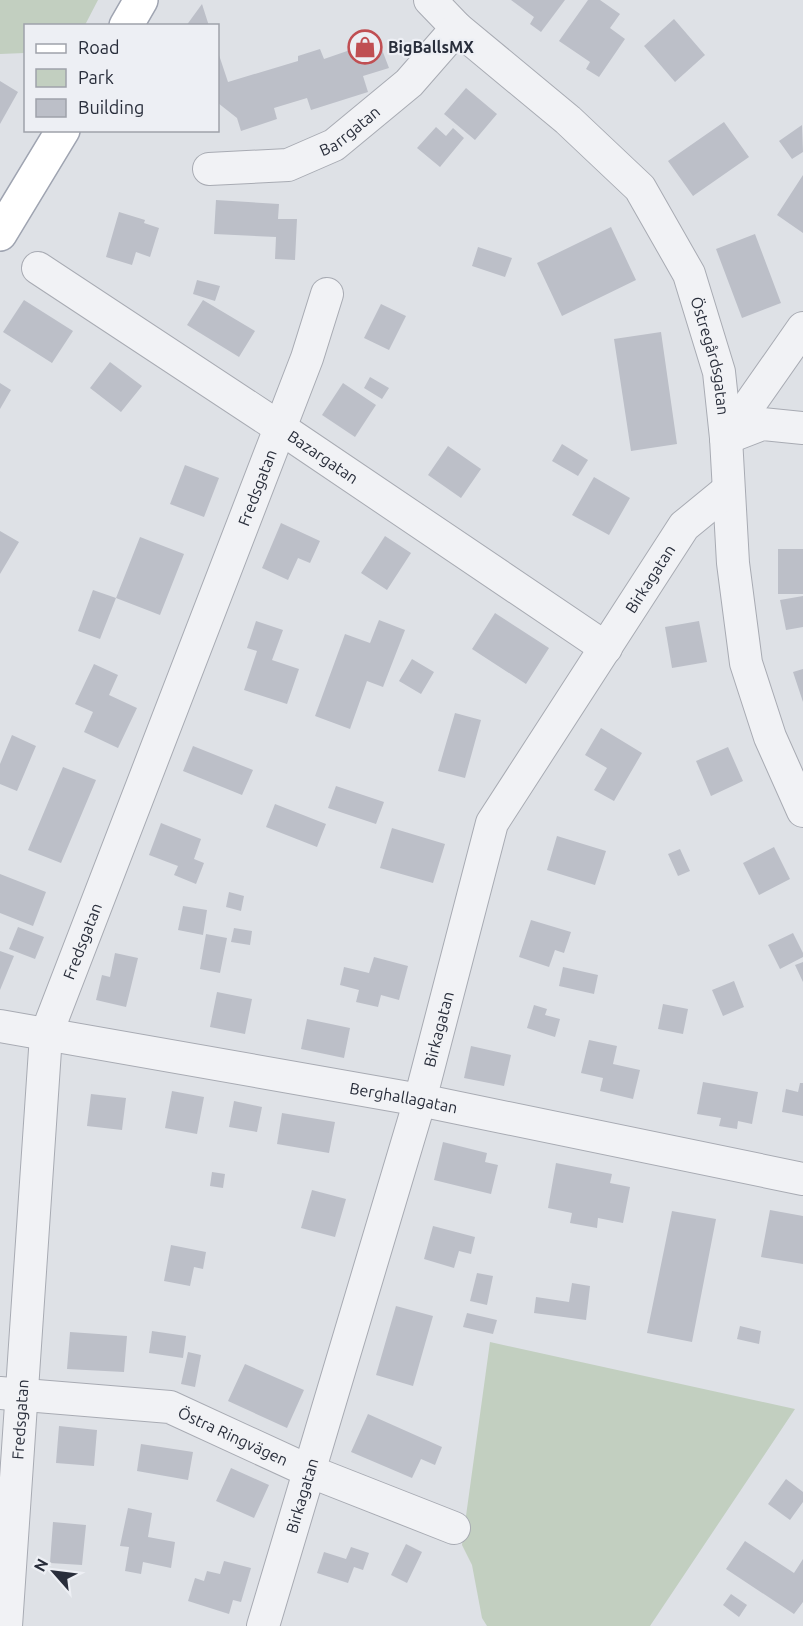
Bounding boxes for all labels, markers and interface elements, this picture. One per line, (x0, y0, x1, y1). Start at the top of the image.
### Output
legend (24, 24, 219, 132)
shop icon: BigBallsMX (347, 29, 383, 65)
text: Road (78, 37, 120, 57)
place label: BigBallsMX (388, 38, 474, 56)
text: Park (78, 67, 114, 87)
text: Building (78, 97, 144, 117)
street label: Barrgatan (317, 102, 383, 159)
street label: Östregårdsgatan (687, 294, 733, 416)
street label: Bazargatan (284, 427, 362, 487)
street label: Fredsgatan (234, 447, 280, 528)
street label: Birkagatan (621, 541, 679, 616)
street label: Fredsgatan (59, 900, 105, 982)
street label: Birkagatan (420, 989, 457, 1069)
street label: Berghallagatan (348, 1079, 459, 1117)
street label: Fredsgatan (8, 1379, 32, 1460)
street label: Östra Ringvägen (175, 1403, 291, 1469)
street label: Birkagatan (282, 1456, 322, 1535)
north arrow (24, 1542, 84, 1602)
text: N (30, 1555, 52, 1574)

